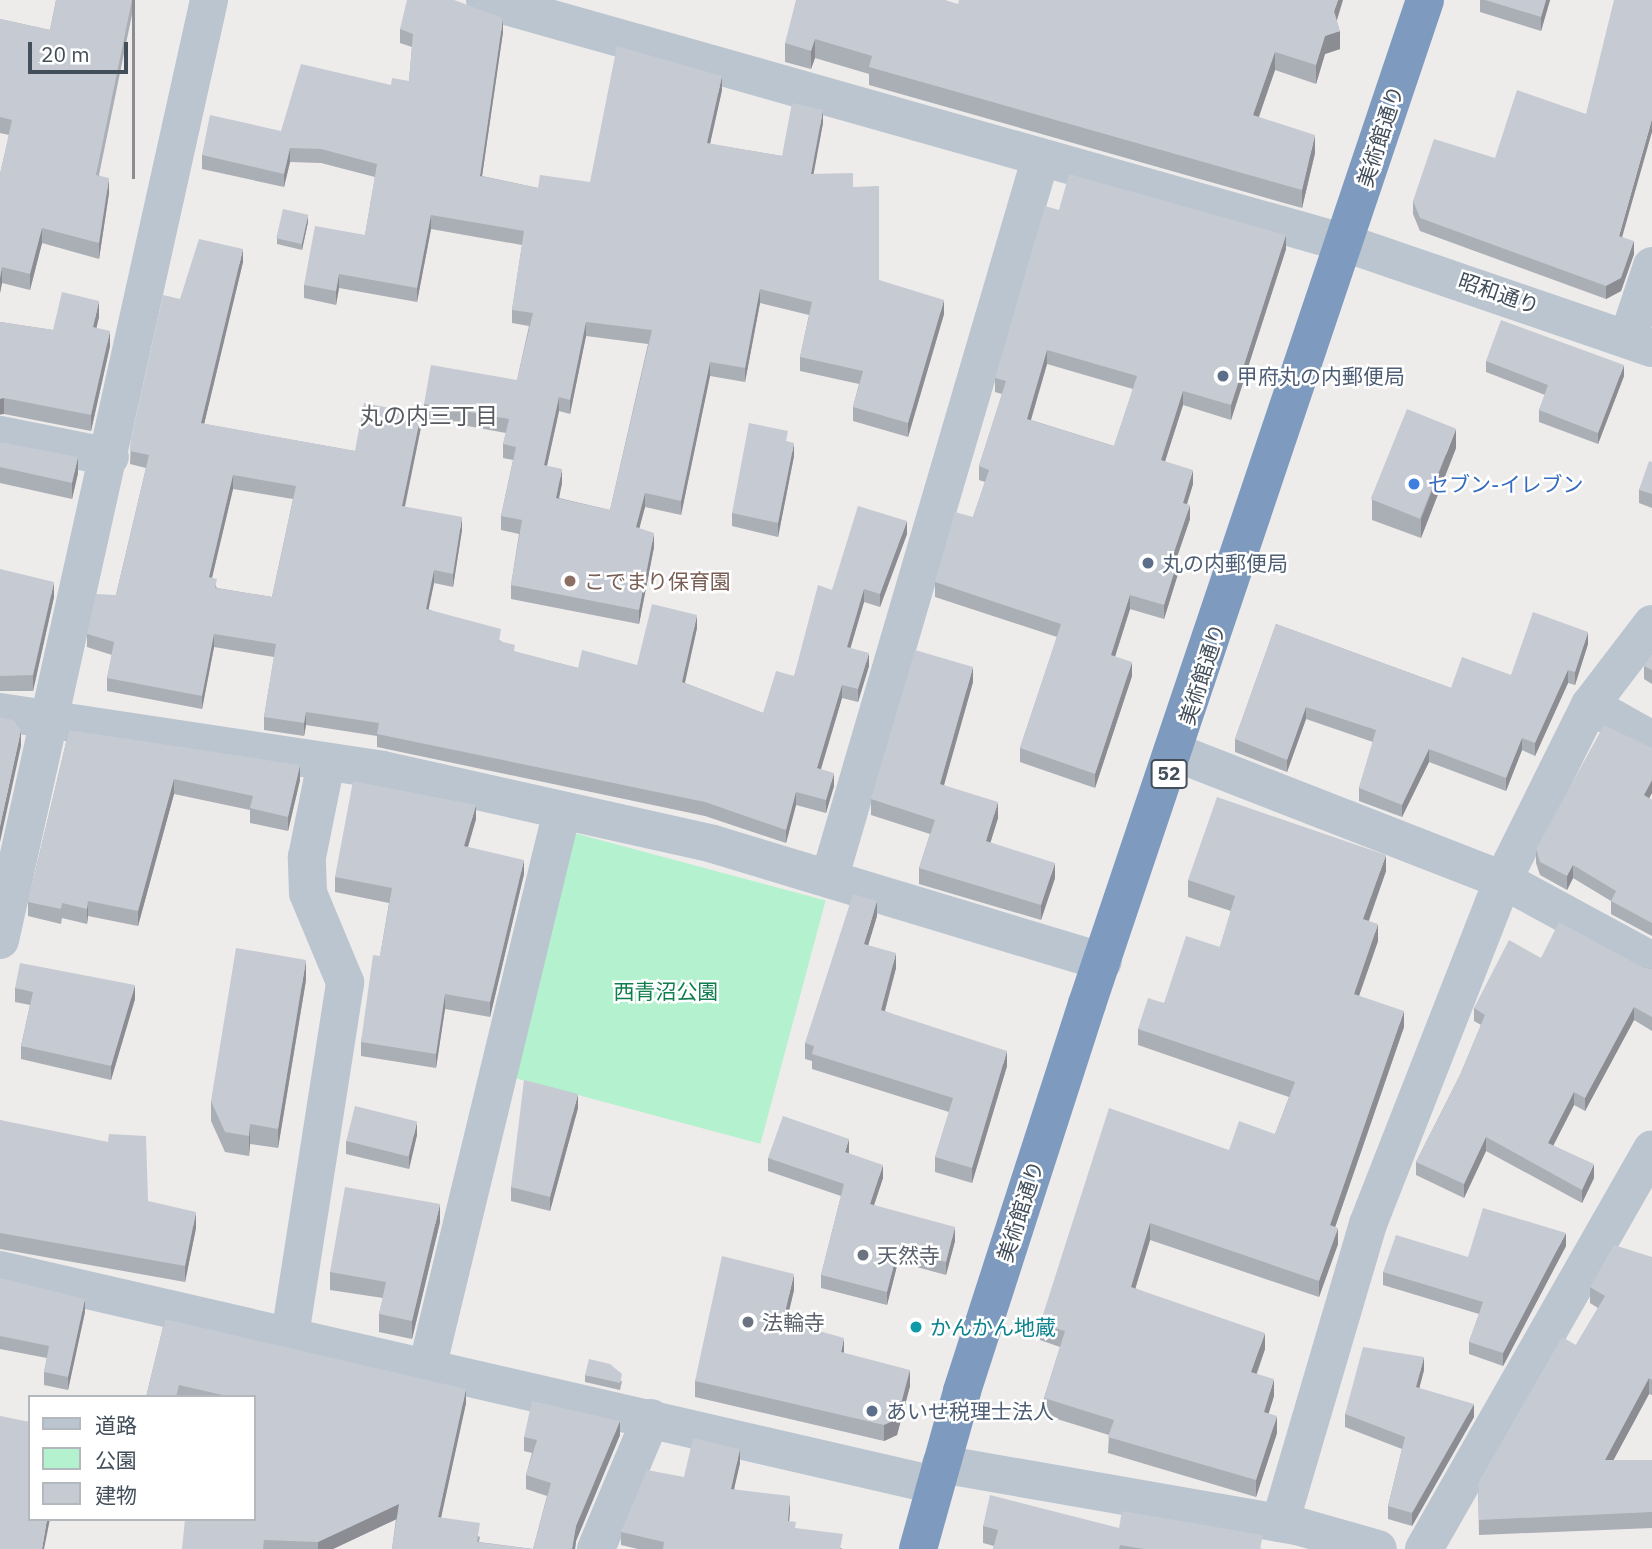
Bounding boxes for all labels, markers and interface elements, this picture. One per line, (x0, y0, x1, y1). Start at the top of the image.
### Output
scale bar (32, 28, 131, 72)
text: 20 m (41, 40, 90, 68)
street label: 美術館通り (1352, 82, 1408, 190)
street label: 昭和通り (1455, 267, 1543, 319)
place label: 甲府丸の内郵便局 (1237, 363, 1405, 389)
marker: 甲府丸の内郵便局 (1215, 368, 1231, 384)
district label: 丸の内三丁目 (360, 401, 498, 429)
place label: セブン-イレブン (1428, 471, 1583, 497)
marker: セブン-イレブン (1406, 476, 1422, 492)
place label: 丸の内郵便局 (1162, 550, 1288, 576)
marker: 丸の内郵便局 (1140, 555, 1156, 571)
place label: こでまり保育園 (584, 568, 731, 594)
marker: こでまり保育園 (562, 573, 578, 589)
street label: 美術館通り (1174, 620, 1230, 728)
road number: 52 (1150, 758, 1188, 790)
park label: 西青沼公園 (614, 978, 718, 1004)
street label: 美術館通り (992, 1157, 1048, 1265)
place label: 天然寺 (877, 1242, 940, 1268)
marker: 天然寺 (855, 1247, 871, 1263)
place label: 法輪寺 (762, 1309, 825, 1335)
marker: 法輪寺 (740, 1314, 756, 1330)
place label: かんかん地蔵 (930, 1314, 1056, 1340)
marker: かんかん地蔵 (908, 1319, 924, 1335)
legend (28, 1395, 256, 1521)
place label: あいせ税理士法人 (886, 1398, 1054, 1424)
marker: あいせ税理士法人 (864, 1403, 880, 1419)
text: 道路 (95, 1411, 137, 1439)
text: 公園 (95, 1446, 137, 1474)
text: 建物 (95, 1481, 137, 1509)

